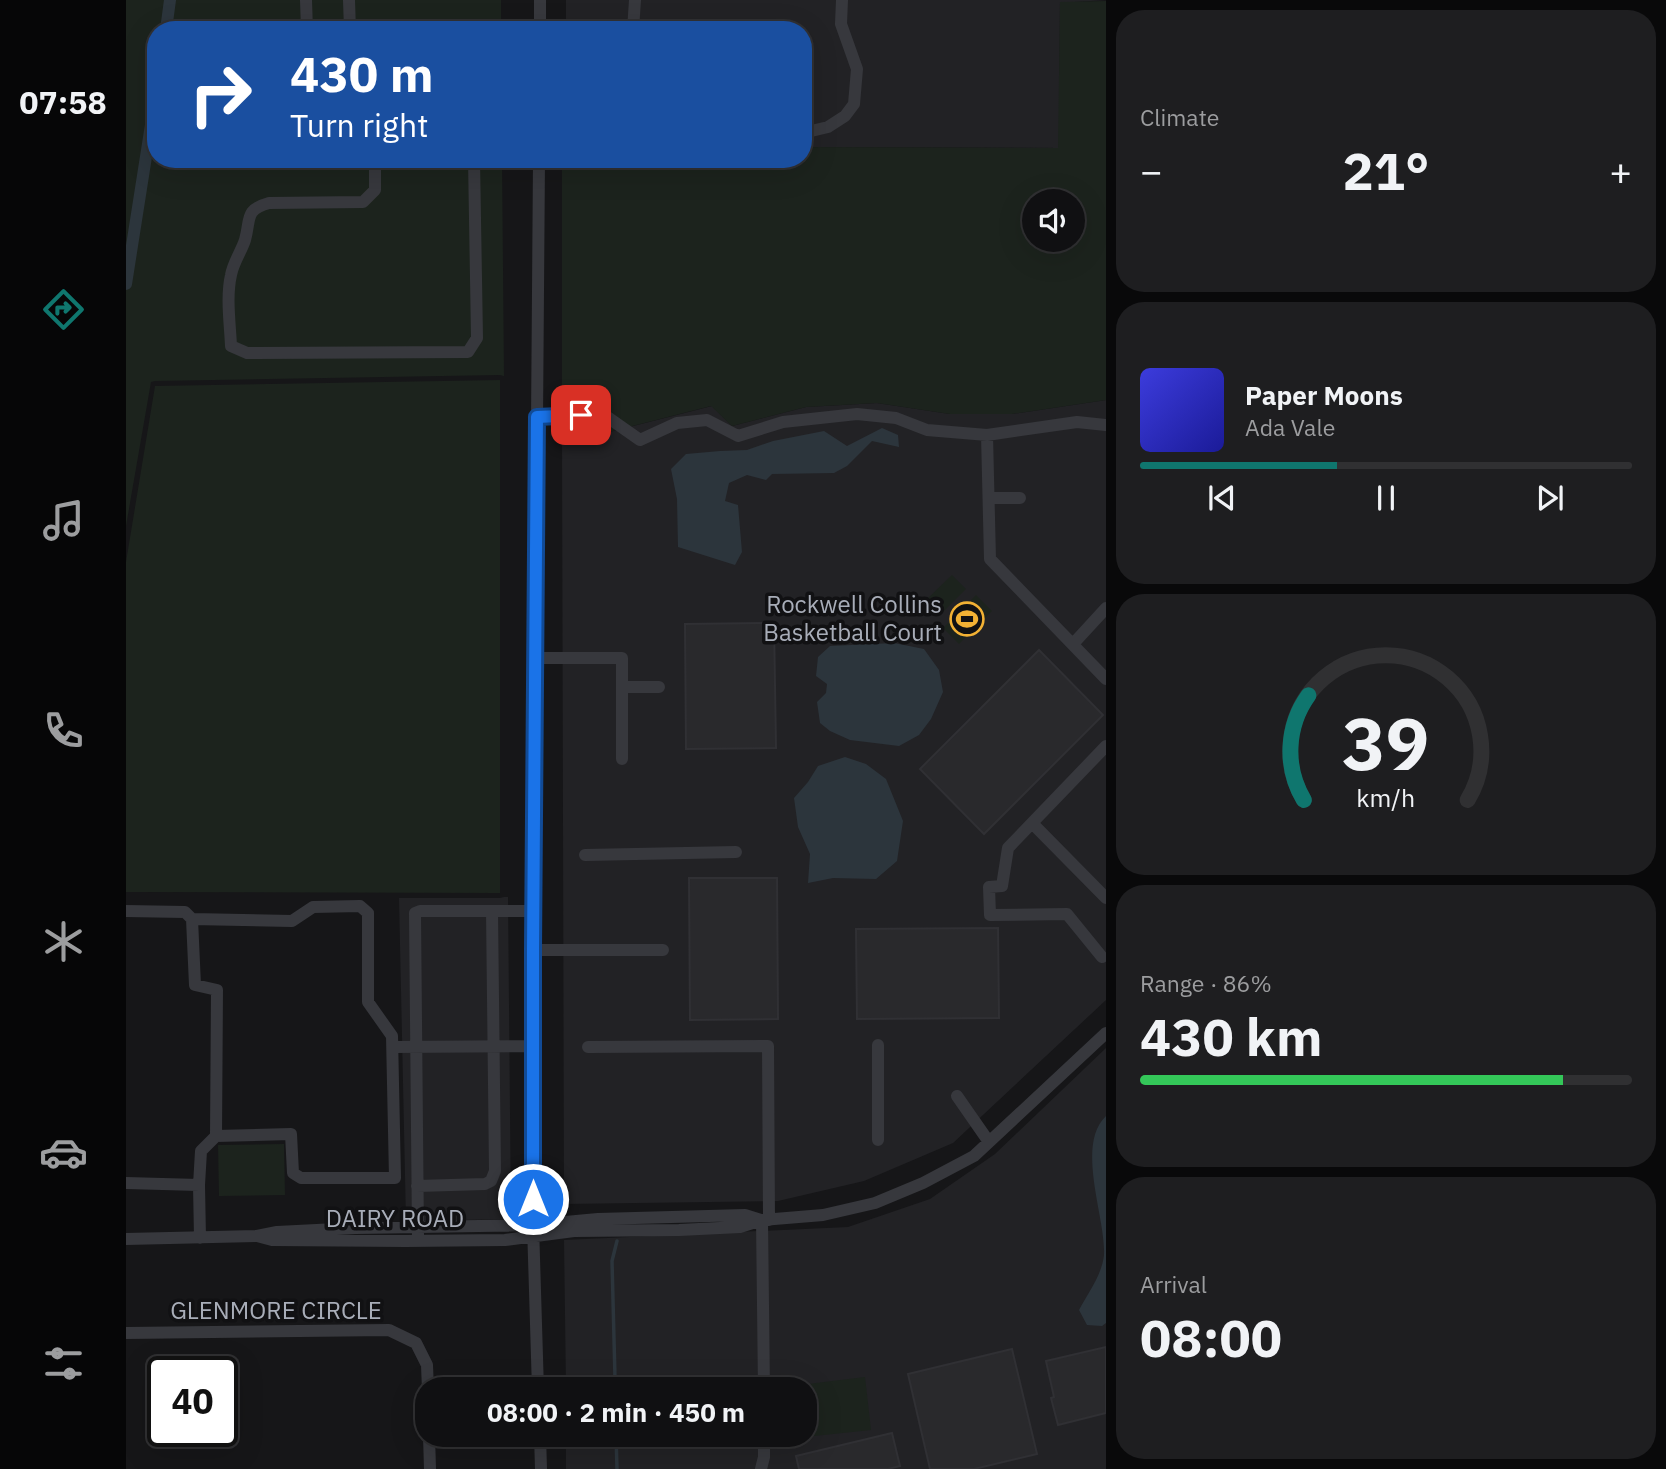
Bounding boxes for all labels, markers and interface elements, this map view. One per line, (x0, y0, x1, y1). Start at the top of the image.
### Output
text: 430 m (290, 42, 434, 105)
icon: right (175, 49, 266, 140)
text: 07:58 (19, 81, 107, 123)
text: Climate (1140, 102, 1219, 132)
text: Turn right (290, 104, 428, 146)
text: 21° (1343, 137, 1429, 204)
text: − (1140, 146, 1163, 195)
text: + (1609, 146, 1632, 195)
map controls (1022, 189, 1085, 252)
button: sound (1022, 189, 1085, 252)
icon: directions (39, 285, 88, 334)
text: Paper Moons (1245, 378, 1403, 412)
pin (551, 385, 611, 445)
icon: arrive (562, 396, 600, 434)
text: Ada Vale (1245, 412, 1335, 442)
icon: previous (1203, 479, 1241, 517)
icon: pause (1367, 479, 1405, 517)
icon: next (1531, 479, 1569, 517)
icon: music (39, 496, 88, 545)
place label: Rockwell Collins Basketball Court (763, 588, 942, 648)
sports icon: Rockwell Collins Basketball Court (948, 600, 986, 638)
text: 39 (1342, 696, 1430, 791)
icon: phone (39, 706, 88, 755)
text: km/h (1357, 781, 1415, 814)
icon: climate (39, 917, 88, 966)
text: Range · 86% (1140, 968, 1272, 998)
text: 430 km (1140, 1003, 1322, 1070)
icon: car (39, 1128, 88, 1177)
position arrow (496, 1162, 570, 1236)
street label: DAIRY ROAD (326, 1202, 464, 1234)
text: Arrival (1140, 1269, 1207, 1299)
street label: GLENMORE CIRCLE (170, 1294, 382, 1326)
text: 08:00 (1140, 1304, 1282, 1371)
icon: filters (39, 1339, 88, 1388)
speed limit sign: 40 (147, 1356, 238, 1447)
text: 08:00 · 2 min · 450 m (487, 1395, 745, 1429)

